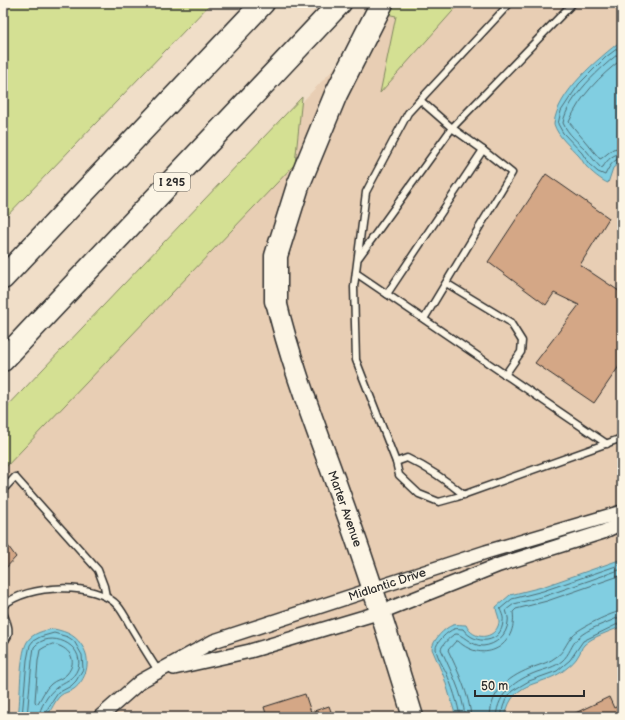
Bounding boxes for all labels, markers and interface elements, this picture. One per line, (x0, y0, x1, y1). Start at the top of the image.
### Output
road number: I 295 (154, 173, 190, 191)
street label: Marter Avenue (324, 469, 365, 549)
street label: Midlantic Drive (347, 565, 428, 604)
scale bar (475, 672, 584, 698)
text: 50 m (481, 679, 508, 694)

